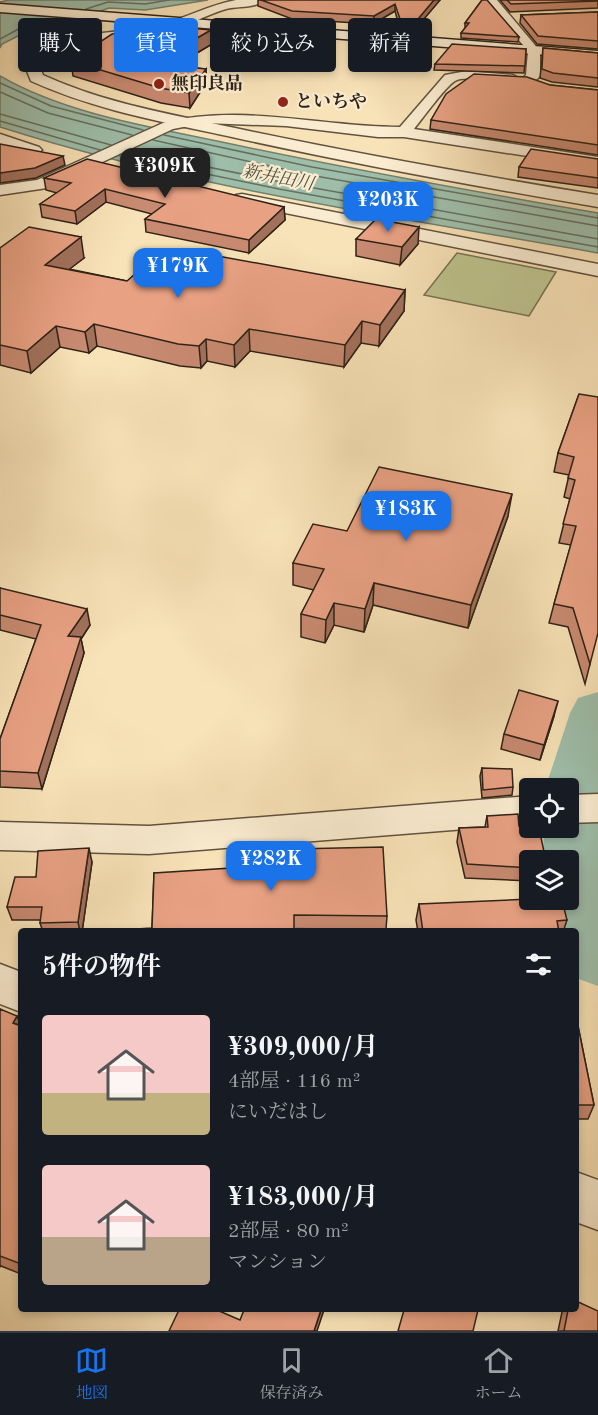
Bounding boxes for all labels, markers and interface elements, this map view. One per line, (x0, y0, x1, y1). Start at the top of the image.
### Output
chip: 購入 (18, 18, 102, 72)
chip: 賃貸 (114, 18, 198, 72)
chip: 絞り込み (210, 18, 336, 72)
chip: 新着 (348, 18, 432, 72)
place label: 無印良品 (171, 73, 243, 93)
marker: 無印良品 (152, 77, 166, 91)
place label: といちや (295, 92, 367, 111)
marker: といちや (276, 95, 290, 109)
pin: ¥309K (123, 148, 207, 199)
text: ¥309K (134, 157, 196, 177)
water label: 新井田川 (241, 160, 317, 194)
pin: ¥203K (346, 182, 430, 233)
text: ¥203K (357, 191, 419, 211)
pin: ¥179K (136, 248, 220, 299)
text: ¥179K (147, 257, 209, 277)
pin: ¥183K (364, 491, 448, 542)
text: ¥183K (375, 500, 437, 520)
map controls (519, 778, 579, 910)
button: locate (519, 778, 579, 838)
pin: ¥282K (229, 841, 313, 892)
text: ¥282K (240, 850, 302, 870)
button: layers (519, 850, 579, 910)
icon: filters (522, 948, 555, 981)
text: 5件の物件 (42, 955, 161, 981)
text: ¥309,000/月 (228, 1035, 379, 1061)
icon: home (90, 1039, 162, 1111)
text: 4部屋 · 116 m² (228, 1072, 360, 1092)
text: にいだはし (228, 1103, 328, 1123)
text: ¥183,000/月 (228, 1185, 379, 1211)
icon: home (90, 1189, 162, 1261)
text: 2部屋 · 80 m² (228, 1222, 349, 1242)
text: マンション (228, 1253, 327, 1273)
tab: 地図 (75, 1344, 108, 1404)
tab: 保存済み (259, 1344, 323, 1404)
tab: ホーム (474, 1344, 522, 1404)

